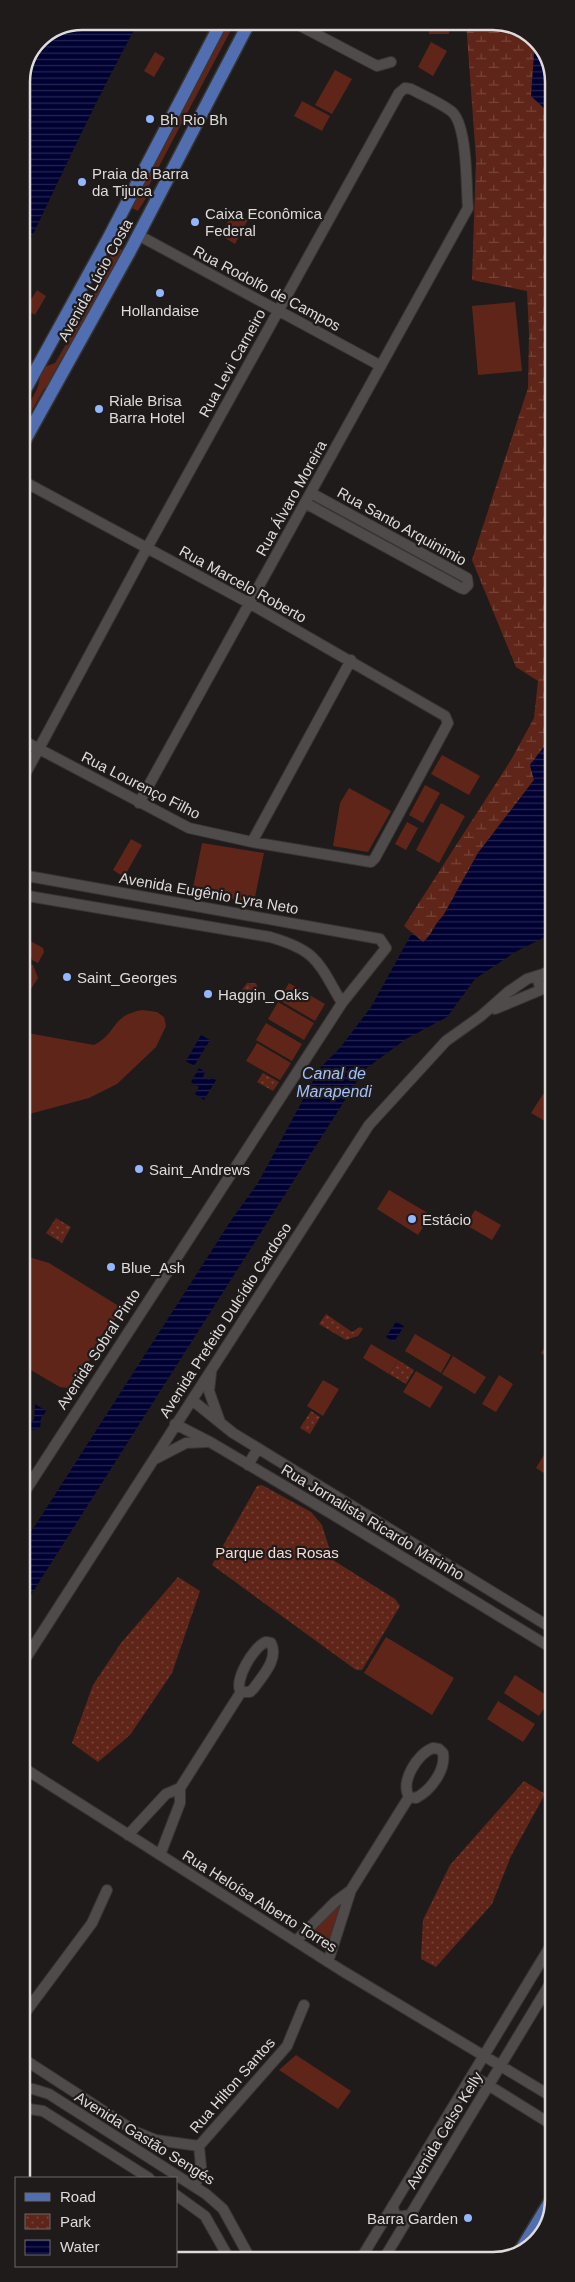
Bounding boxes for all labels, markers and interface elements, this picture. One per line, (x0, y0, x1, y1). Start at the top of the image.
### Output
place label: Bh Rio Bh (160, 111, 228, 128)
marker: Bh Rio Bh (144, 113, 156, 125)
place label: Praia da Barra da Tijuca (92, 165, 189, 199)
marker: Praia da Barra da Tijuca (76, 176, 88, 188)
place label: Caixa Econômica Federal (205, 205, 322, 239)
street label: Avenida Lúcio Costa (54, 215, 136, 344)
marker: Caixa Econômica Federal (189, 216, 201, 228)
street label: Rua Rodolfo de Campos (190, 242, 344, 334)
marker: Hollandaise (154, 287, 166, 299)
place label: Hollandaise (121, 302, 199, 319)
street label: Rua Levi Carneiro (195, 306, 269, 420)
place label: Riale Brisa Barra Hotel (109, 392, 185, 426)
marker: Riale Brisa Barra Hotel (93, 403, 105, 415)
street label: Rua Álvaro Moreira (252, 437, 330, 559)
street label: Rua Santo Arquinimio (334, 483, 470, 569)
street label: Rua Marcelo Roberto (177, 542, 309, 626)
street label: Rua Lourenço Filho (79, 748, 203, 822)
street label: Avenida Eugênio Lyra Neto (118, 869, 300, 917)
place label: Saint_Georges (77, 969, 177, 986)
marker: Saint_Georges (61, 971, 73, 983)
place label: Haggin_Oaks (218, 986, 309, 1003)
marker: Haggin_Oaks (202, 988, 214, 1000)
water label: Canal de Marapendi (296, 1065, 372, 1100)
place label: Saint_Andrews (149, 1161, 250, 1178)
marker: Saint_Andrews (133, 1163, 145, 1175)
place label: Estácio (422, 1211, 471, 1228)
marker: Estácio (406, 1213, 418, 1225)
street label: Avenida Prefeito Dulcídio Cardoso (156, 1219, 294, 1421)
place label: Blue_Ash (121, 1259, 185, 1276)
marker: Blue_Ash (105, 1261, 117, 1273)
street label: Avenida Sobral Pinto (53, 1286, 143, 1412)
street label: Rua Jornalista Ricardo Marinho (279, 1461, 467, 1583)
park label: Parque das Rosas (215, 1544, 339, 1561)
street label: Rua Heloísa Alberto Torres (180, 1846, 340, 1956)
street label: Rua Hilton Santos (186, 2034, 278, 2136)
street label: Avenida Celso Kelly (402, 2068, 486, 2191)
street label: Avenida Gastão Sengés (72, 2088, 218, 2188)
legend (15, 2177, 178, 2267)
text: Road (60, 2188, 96, 2205)
place label: Barra Garden (367, 2210, 458, 2227)
marker: Barra Garden (462, 2212, 474, 2224)
text: Park (60, 2213, 91, 2230)
text: Water (60, 2238, 99, 2255)

